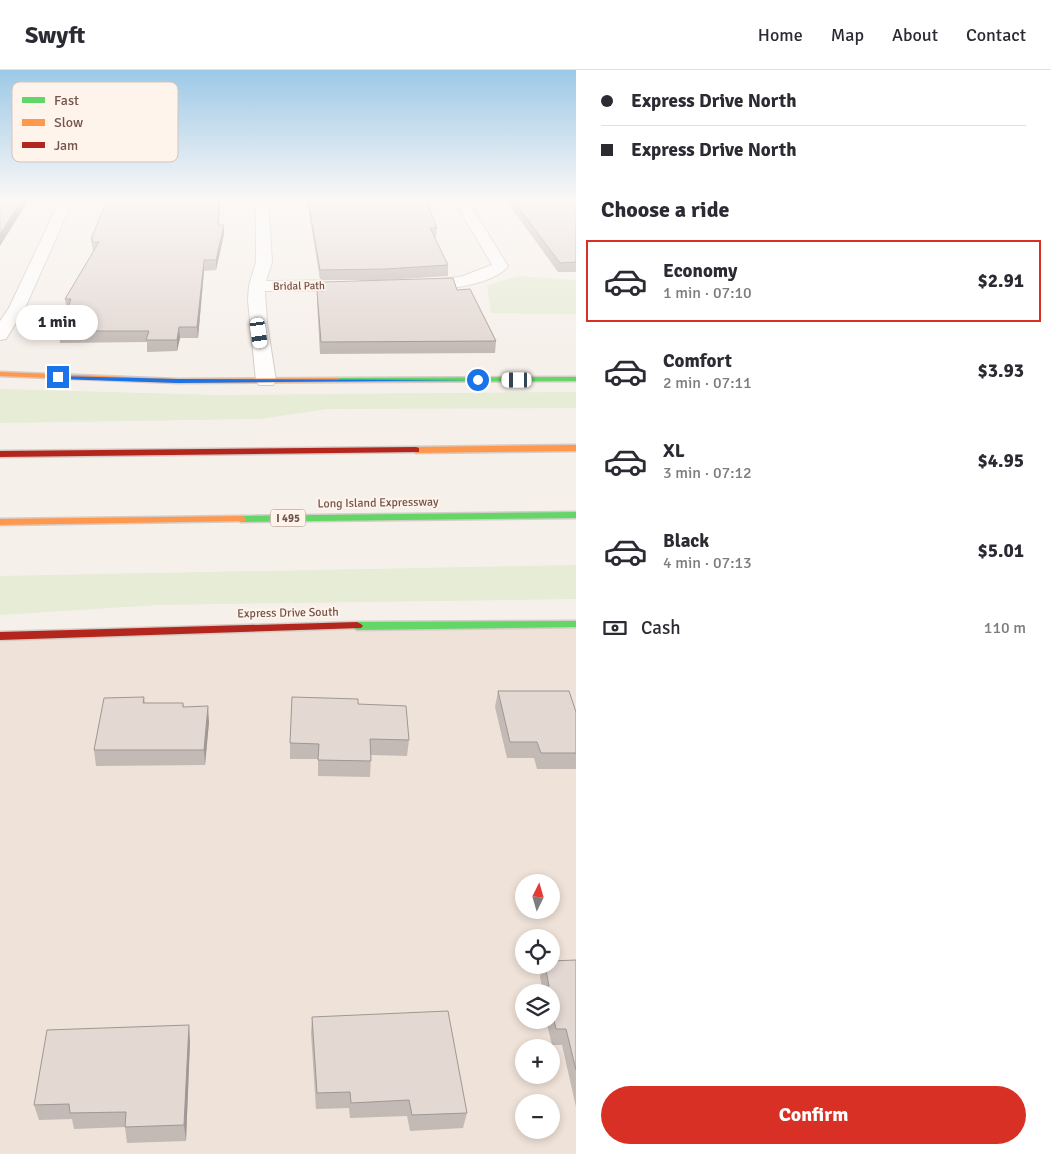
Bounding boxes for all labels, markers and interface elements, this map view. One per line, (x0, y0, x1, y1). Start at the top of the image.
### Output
text: Swyft (25, 20, 85, 50)
text: Home (758, 24, 803, 46)
text: Map (831, 24, 864, 46)
text: About (892, 24, 938, 46)
text: Contact (966, 24, 1026, 46)
legend (12, 82, 178, 162)
text: Express Drive North (631, 89, 796, 113)
text: Fast (54, 92, 79, 109)
text: Slow (54, 114, 83, 131)
text: Jam (54, 137, 78, 154)
text: Express Drive North (631, 138, 796, 162)
text: Choose a ride (601, 196, 729, 223)
icon: car (603, 259, 648, 304)
text: Economy (663, 259, 737, 283)
text: $2.91 (978, 269, 1024, 293)
street label: Bridal Path (273, 279, 325, 293)
text: 1 min · 07:10 (663, 283, 752, 303)
callout: 1 min (17, 304, 99, 340)
text: 1 min (38, 312, 76, 332)
car (249, 317, 268, 349)
icon: car (603, 349, 648, 394)
text: Comfort (663, 349, 732, 373)
text: $3.93 (978, 359, 1024, 383)
route end (47, 366, 69, 388)
route start (467, 369, 489, 391)
car (502, 373, 532, 388)
text: 2 min · 07:11 (663, 373, 752, 393)
icon: car (603, 439, 648, 484)
text: XL (663, 439, 685, 463)
text: $4.95 (978, 449, 1024, 473)
text: 3 min · 07:12 (663, 463, 752, 483)
street label: Long Island Expressway (317, 494, 439, 512)
road number: I 495 (270, 509, 306, 526)
icon: car (603, 529, 648, 574)
text: Black (663, 529, 709, 553)
text: $5.01 (978, 539, 1024, 563)
text: 4 min · 07:13 (663, 553, 752, 573)
street label: Express Drive South (237, 605, 339, 621)
icon: cash (601, 614, 629, 642)
text: Cash (641, 616, 681, 640)
text: 110 m (984, 618, 1026, 638)
north arrow (515, 874, 560, 919)
map controls (515, 874, 560, 1139)
button: locate (515, 929, 560, 974)
button: layers (515, 984, 560, 1029)
button: + (515, 1039, 560, 1084)
button: Confirm (601, 1086, 1026, 1144)
button: − (515, 1094, 560, 1139)

